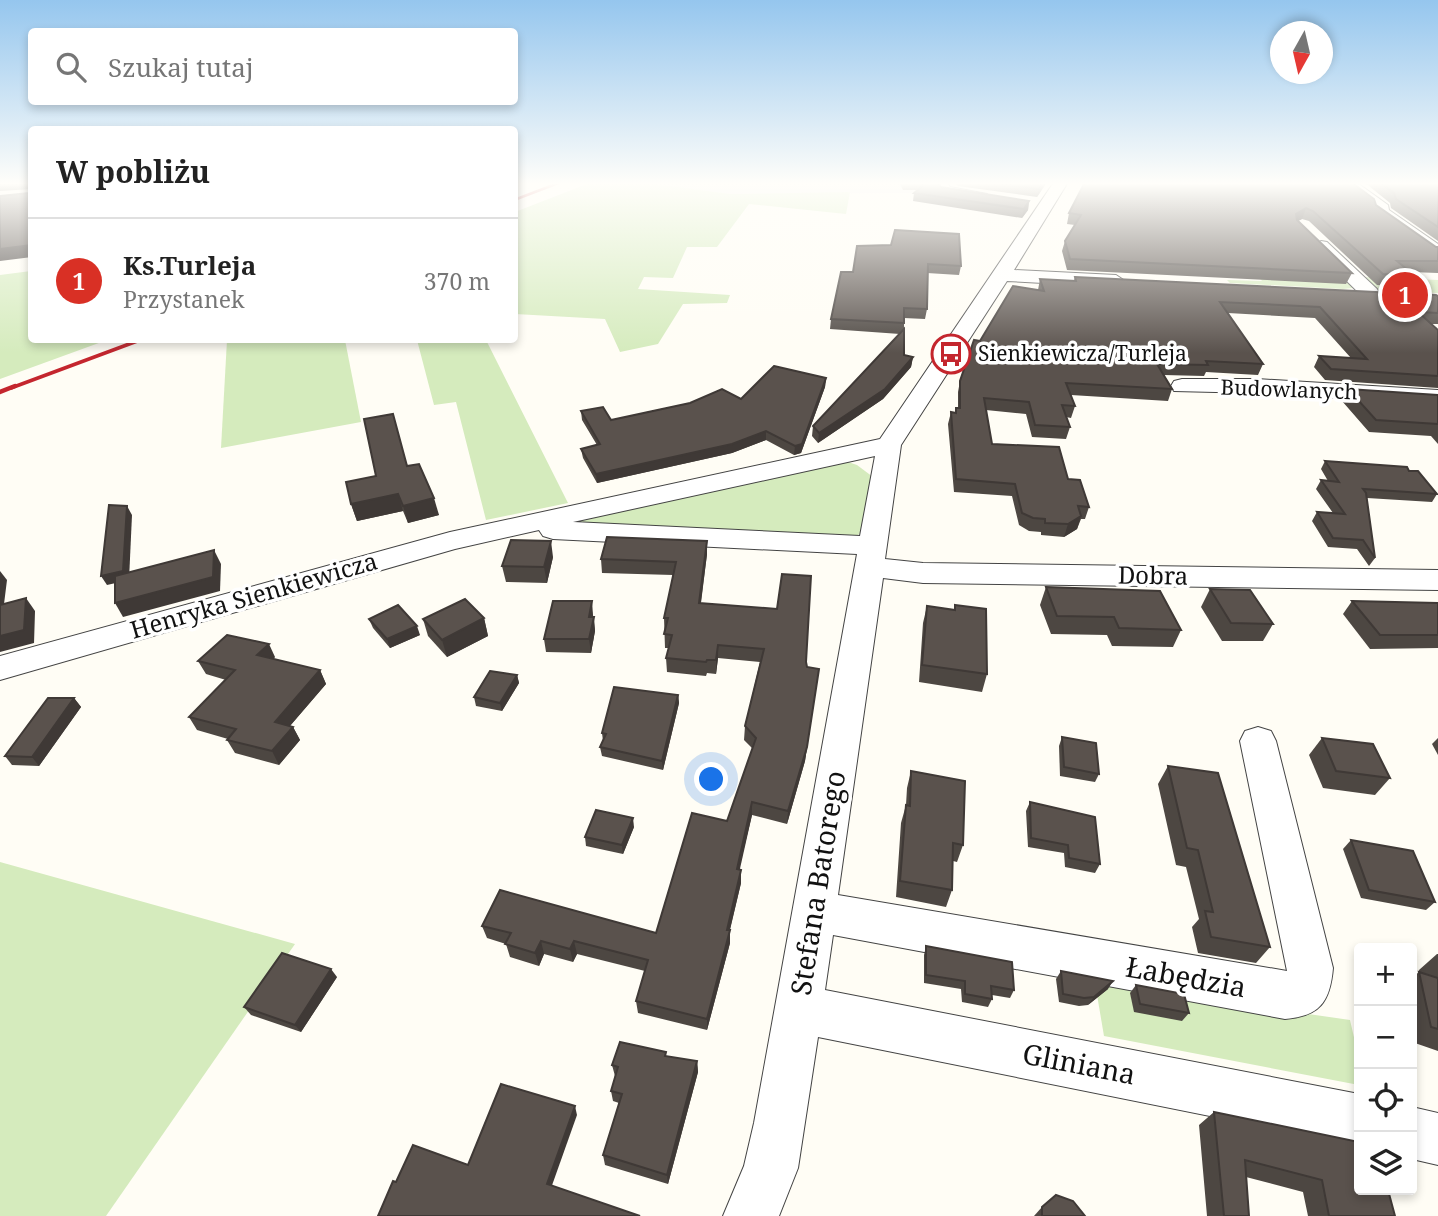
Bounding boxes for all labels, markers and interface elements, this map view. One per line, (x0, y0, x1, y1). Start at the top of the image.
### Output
north arrow (1270, 21, 1333, 84)
search box (28, 28, 518, 105)
icon: search (52, 48, 90, 86)
text: Szukaj tutaj (108, 49, 254, 85)
text: W pobliżu (56, 151, 210, 192)
text: Ks.Turleja (123, 247, 256, 283)
text: 1 (73, 265, 86, 297)
text: 370 m (424, 265, 490, 297)
pin: 1 (1382, 269, 1428, 321)
text: Przystanek (123, 283, 245, 315)
bus stop icon: Sienkiewicza/Turleja (930, 333, 972, 375)
place label: Sienkiewicza/Turleja (978, 339, 1187, 367)
street label: Budowlanych (1220, 373, 1358, 405)
street label: Henryka Sienkiewicza (126, 543, 381, 646)
street label: Dobra (1118, 557, 1188, 592)
your location (694, 762, 728, 796)
street label: Stefana Batorego (781, 768, 854, 998)
map controls (1354, 943, 1417, 1195)
button: + (1354, 943, 1417, 1006)
street label: Łabędzia (1123, 947, 1249, 1005)
button: − (1354, 1006, 1417, 1069)
street label: Gliniana (1019, 1033, 1139, 1093)
button: locate (1354, 1069, 1417, 1132)
button: layers (1354, 1132, 1417, 1195)

